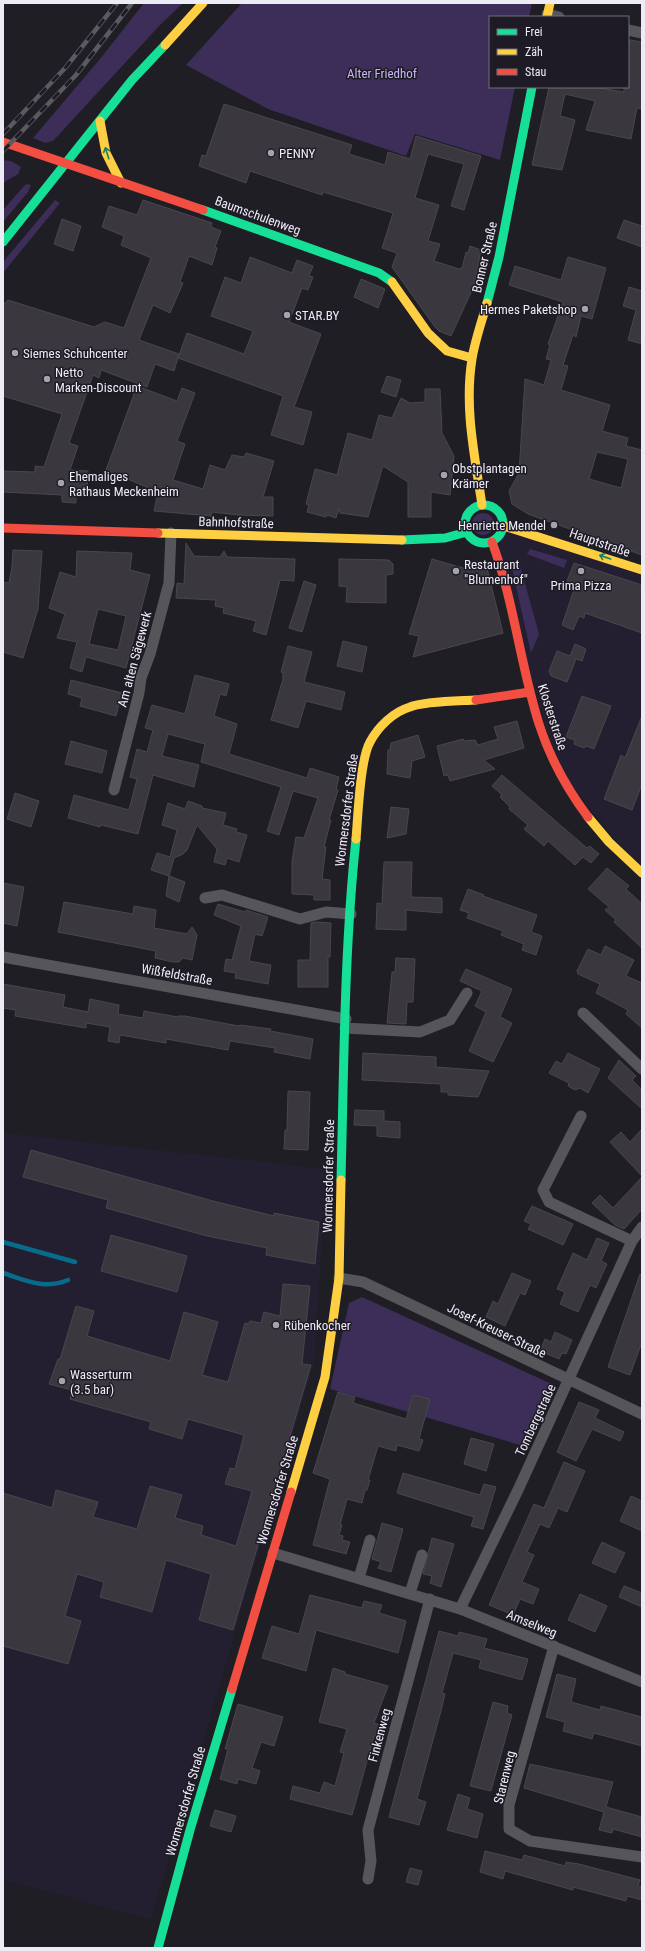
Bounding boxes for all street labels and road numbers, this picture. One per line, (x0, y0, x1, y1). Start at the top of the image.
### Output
street label: Baumschulenweg (213, 193, 303, 238)
street label: Bonner Straße (469, 220, 500, 294)
street label: Bahnhofstraße (198, 514, 274, 531)
street label: Hauptstraße (567, 525, 632, 560)
street label: Am alten Sägewerk (114, 609, 155, 709)
street label: Klosterstraße (535, 682, 570, 752)
street label: Wormersdorfer Straße (332, 753, 361, 867)
street label: Wißfeldstraße (140, 961, 214, 988)
street label: Wormersdorfer Straße (320, 1119, 337, 1233)
street label: Josef-Kreuser-Straße (445, 1300, 549, 1361)
street label: Tombergstraße (512, 1382, 559, 1459)
street label: Wormersdorfer Straße (254, 1434, 301, 1547)
street label: Amselweg (504, 1607, 559, 1640)
street label: Finkenweg (365, 1707, 394, 1763)
street label: Wormersdorfer Straße (163, 1745, 208, 1858)
street label: Starenweg (491, 1749, 518, 1805)

